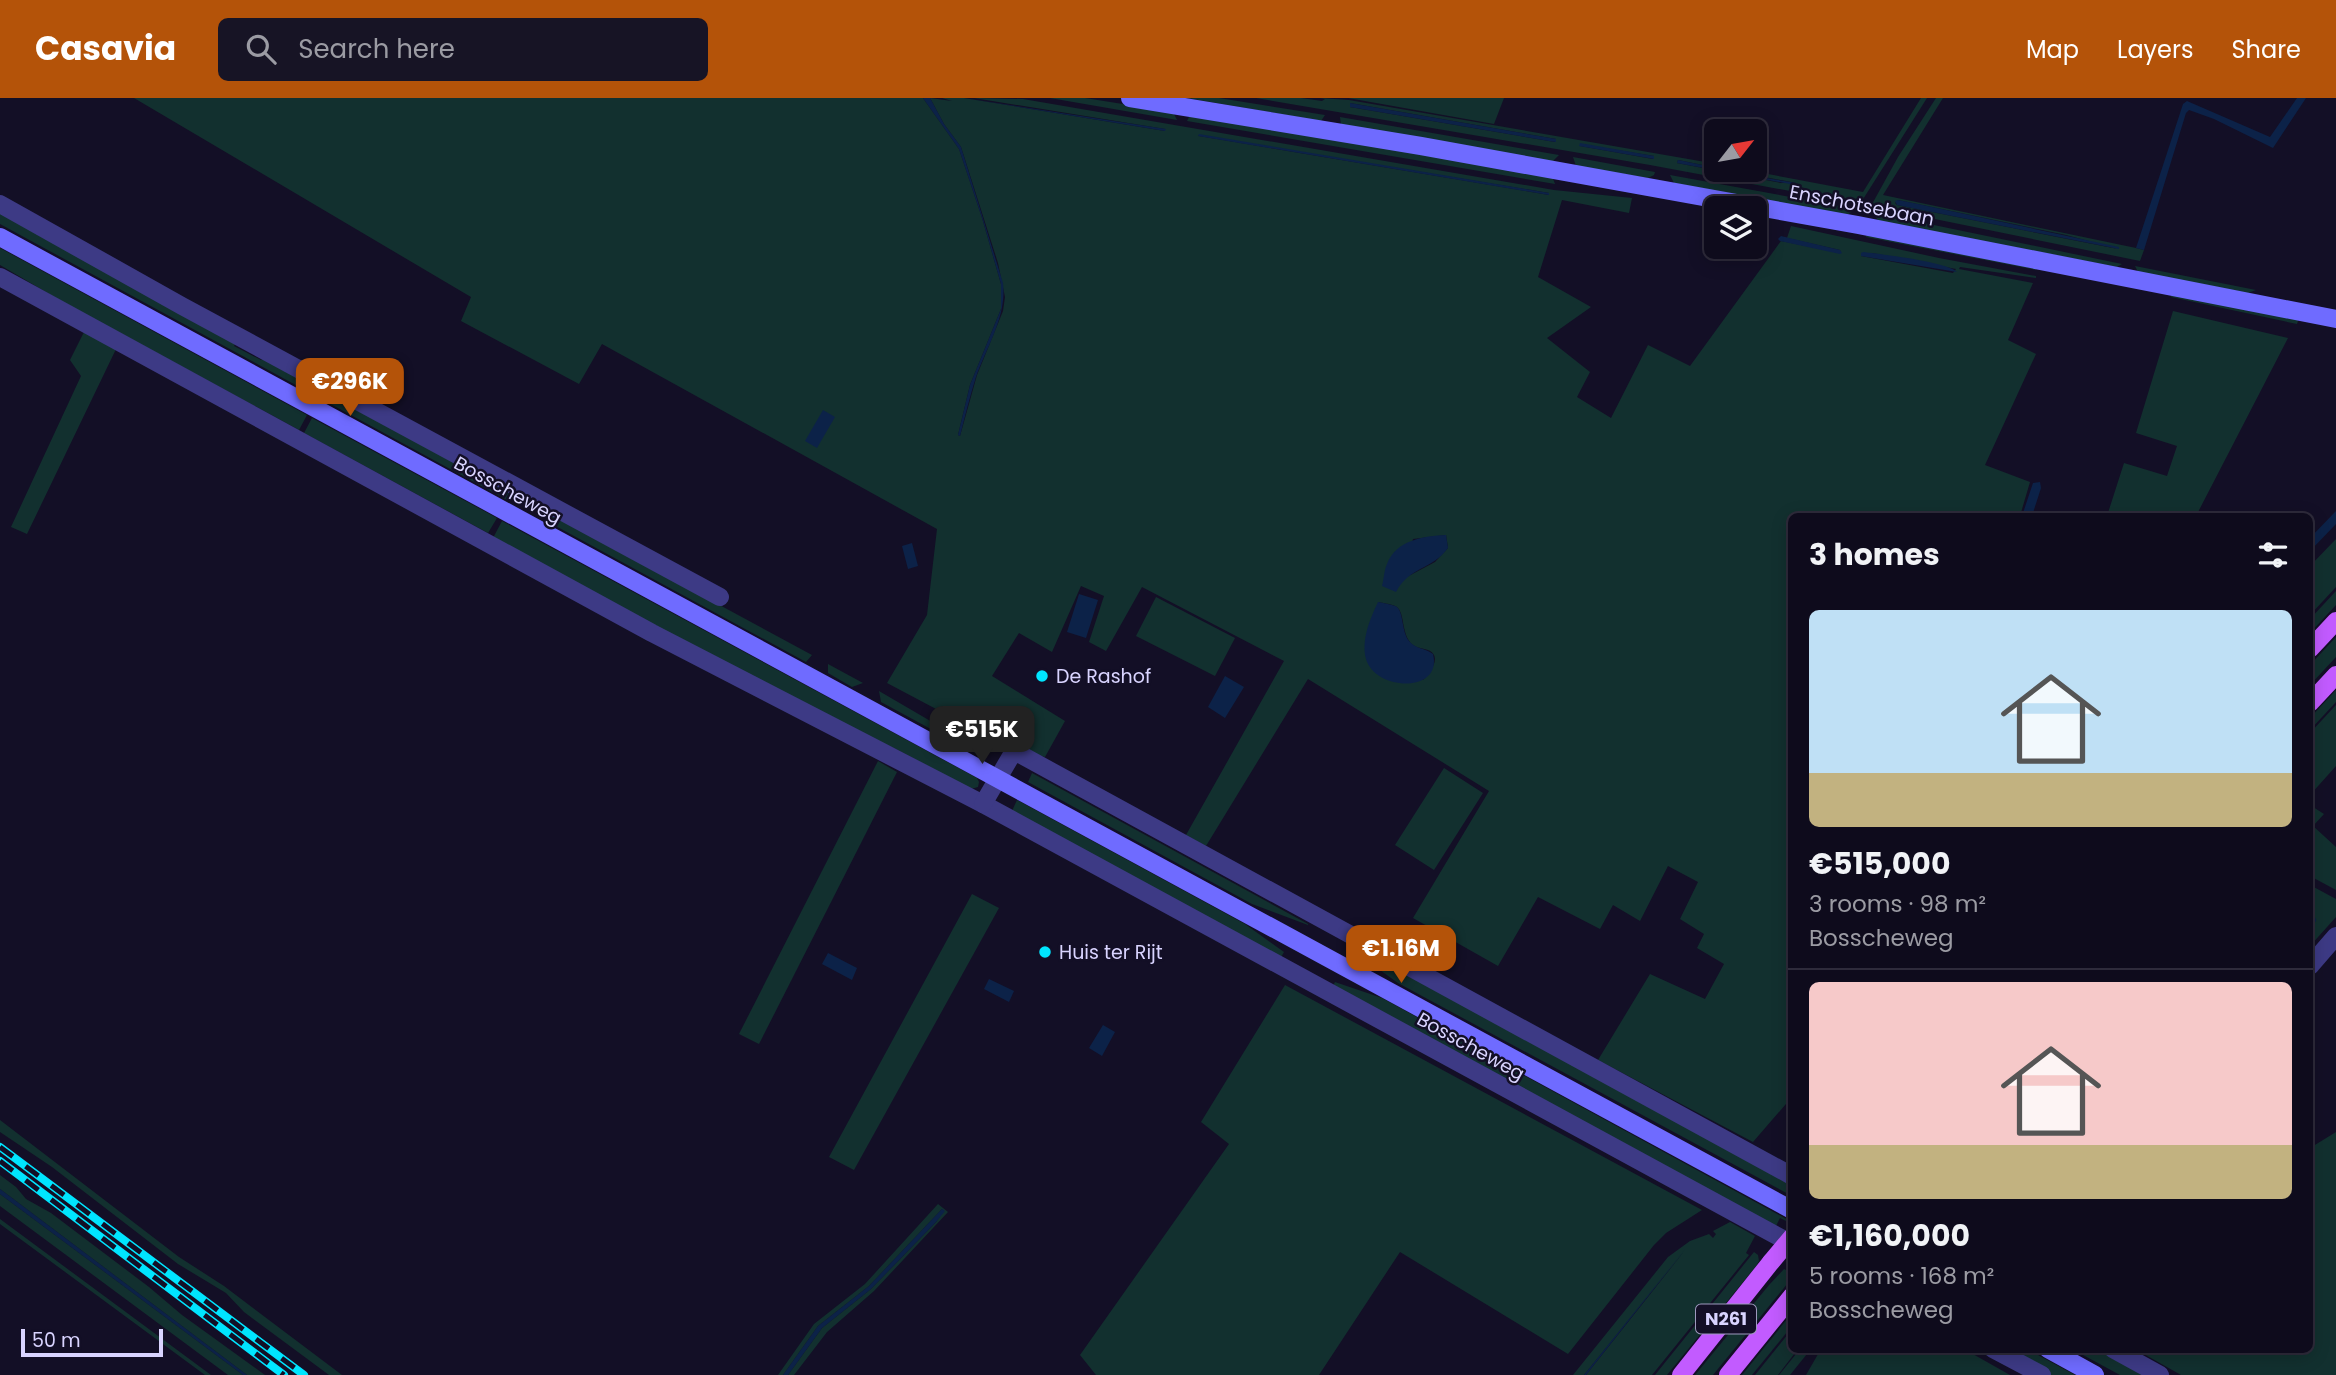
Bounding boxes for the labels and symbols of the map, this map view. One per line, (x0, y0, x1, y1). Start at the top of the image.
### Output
north arrow (1704, 119, 1768, 182)
street label: Enschotsebaan (1787, 178, 1937, 233)
pin: €296K (301, 358, 399, 418)
street label: Bosscheweg (449, 450, 566, 531)
place label: De Rashof (1056, 663, 1151, 690)
marker: De Rashof (1034, 668, 1050, 684)
pin: €515K (933, 706, 1031, 766)
pin: €1.16M (1344, 926, 1458, 985)
place label: Huis ter Rijt (1059, 939, 1163, 966)
marker: Huis ter Rijt (1037, 944, 1053, 960)
street label: Bosscheweg (1412, 1006, 1529, 1087)
road number: N261 (1696, 1304, 1756, 1334)
scale bar (21, 1326, 163, 1358)

